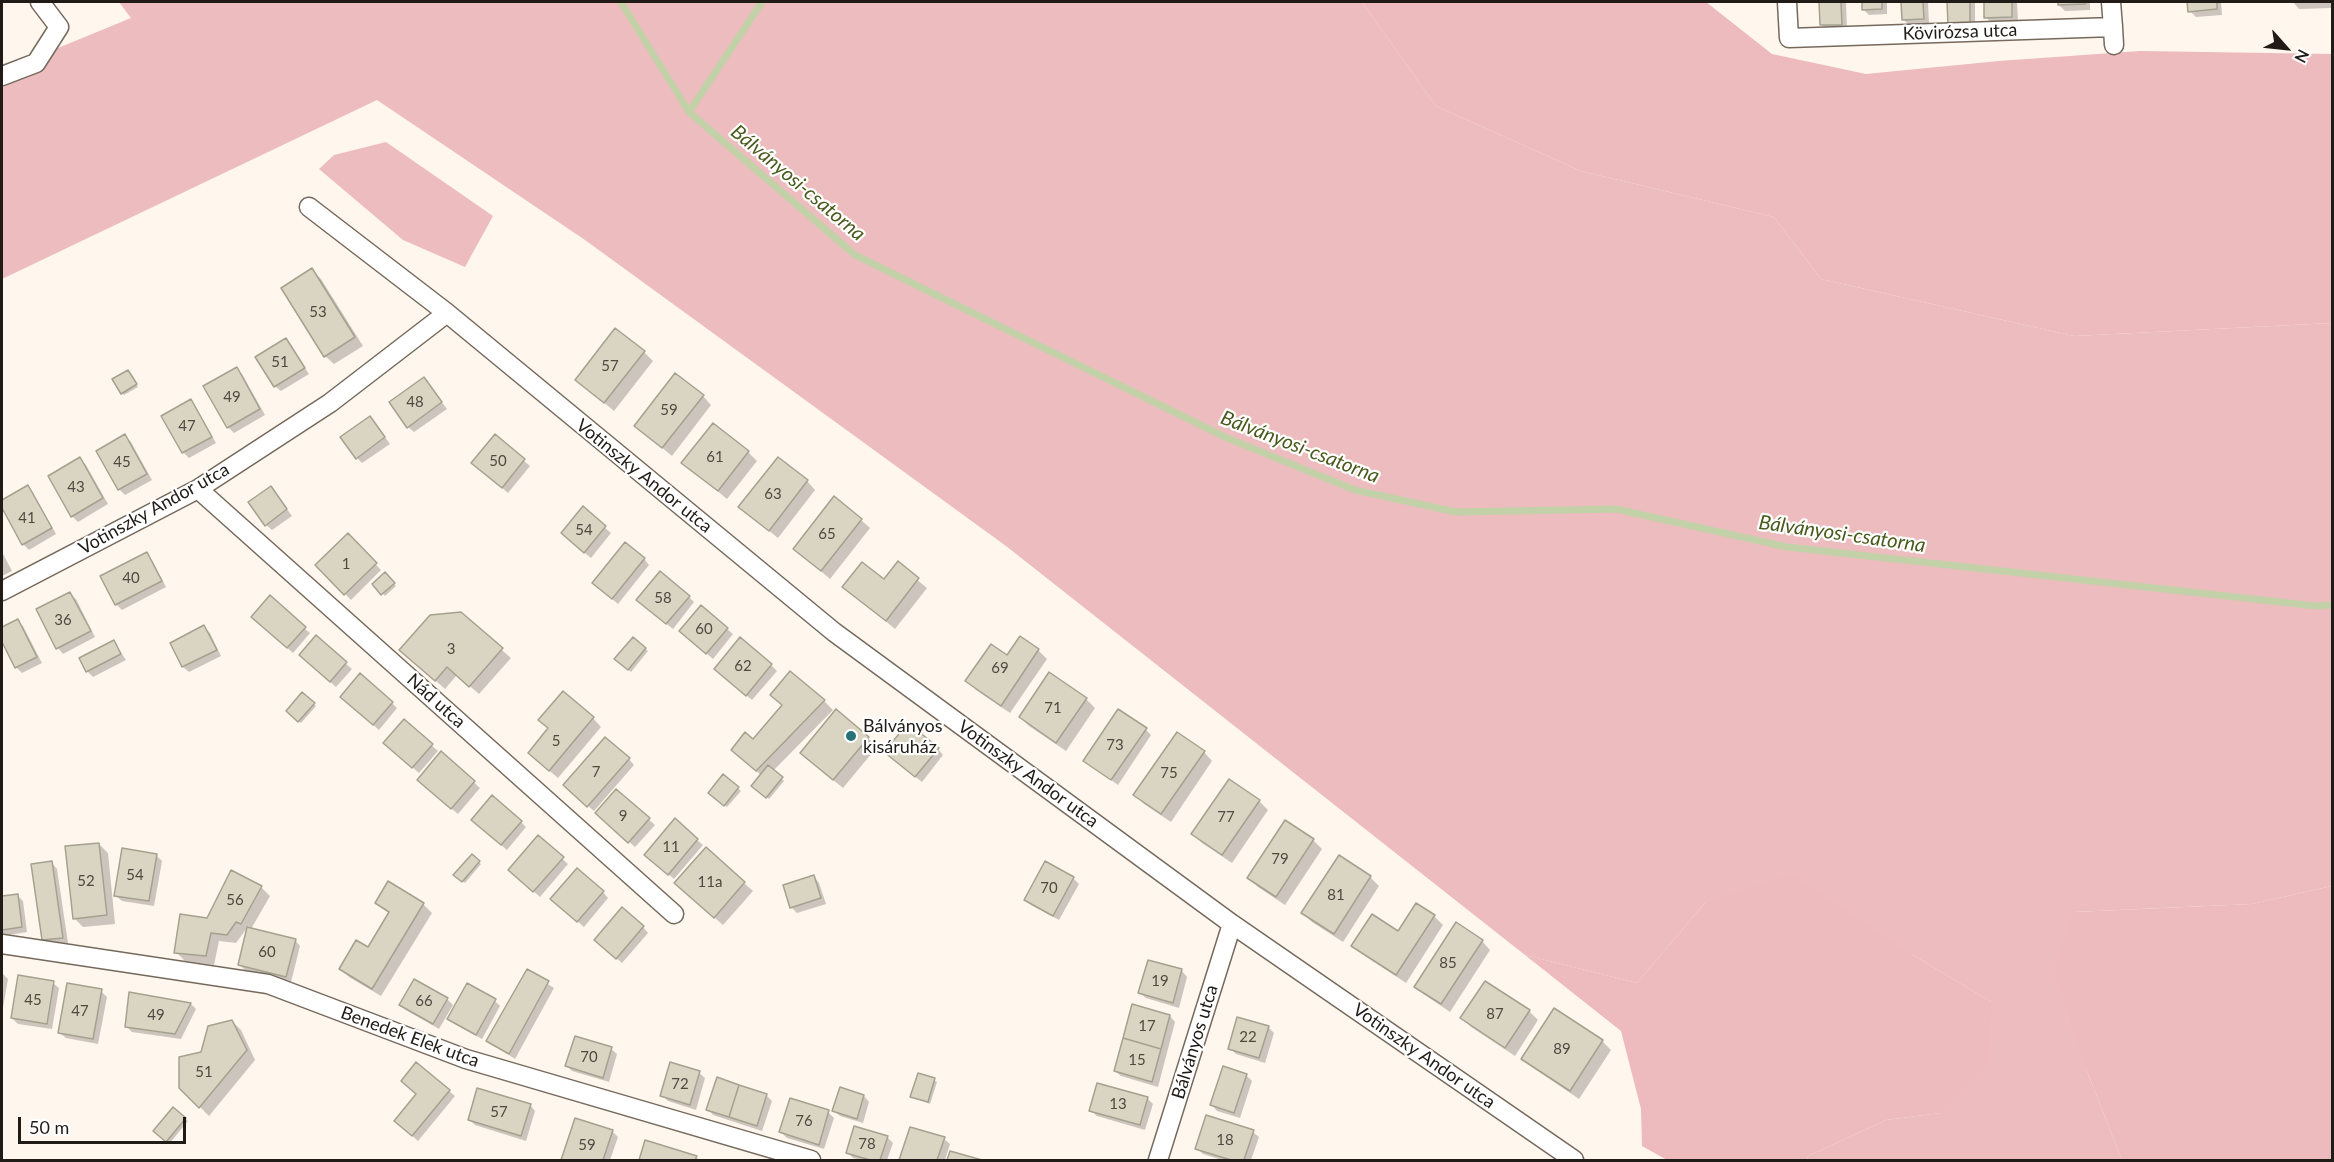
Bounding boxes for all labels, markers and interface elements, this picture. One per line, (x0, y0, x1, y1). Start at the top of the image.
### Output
north arrow (2256, 18, 2316, 78)
street label: Kövirózsa utca (1902, 19, 2018, 45)
text: N (2291, 47, 2314, 66)
water label: Bálványosi-csatorna (726, 120, 870, 246)
house number: 53 (309, 303, 327, 321)
house number: 51 (271, 353, 289, 371)
house number: 57 (601, 357, 619, 375)
house number: 49 (223, 388, 241, 406)
house number: 48 (406, 393, 424, 411)
house number: 59 (660, 401, 678, 419)
water label: Bálványosi-csatorna (1217, 406, 1383, 488)
street label: Votinszky Andor utca (572, 415, 716, 537)
house number: 47 (178, 417, 196, 435)
house number: 61 (706, 448, 724, 466)
house number: 50 (489, 452, 507, 470)
house number: 45 (113, 453, 131, 471)
street label: Votinszky Andor utca (75, 459, 233, 559)
house number: 43 (67, 478, 85, 496)
house number: 63 (764, 485, 782, 503)
house number: 41 (18, 509, 36, 527)
water label: Bálványosi-csatorna (1757, 510, 1927, 558)
house number: 54 (575, 521, 593, 539)
house number: 65 (818, 525, 836, 543)
house number: 1 (342, 555, 350, 573)
house number: 40 (122, 569, 140, 587)
house number: 58 (654, 589, 672, 607)
house number: 36 (54, 611, 72, 629)
house number: 60 (695, 620, 713, 638)
house number: 3 (447, 640, 455, 658)
house number: 62 (734, 657, 752, 675)
house number: 69 (991, 659, 1009, 677)
street label: Nád utca (402, 669, 470, 733)
house number: 71 (1044, 699, 1062, 717)
place label: Bálványos kisáruház (863, 715, 943, 758)
street label: Votinszky Andor utca (953, 716, 1103, 832)
marker: Bálványos kisáruház (844, 729, 858, 743)
house number: 5 (552, 732, 560, 750)
house number: 73 (1106, 736, 1124, 754)
house number: 7 (592, 763, 600, 781)
house number: 75 (1160, 764, 1178, 782)
house number: 9 (619, 807, 627, 825)
house number: 77 (1217, 808, 1235, 826)
house number: 11 (662, 838, 680, 856)
house number: 79 (1271, 850, 1289, 868)
house number: 54 (126, 866, 144, 884)
house number: 52 (77, 872, 95, 890)
house number: 11a (698, 873, 722, 891)
house number: 70 (1040, 879, 1058, 897)
house number: 81 (1327, 886, 1345, 904)
house number: 56 (226, 891, 244, 909)
house number: 60 (258, 943, 276, 961)
house number: 85 (1439, 954, 1457, 972)
house number: 19 (1151, 972, 1169, 990)
street label: Bálványos utca (1167, 982, 1223, 1102)
house number: 45 (24, 991, 42, 1009)
house number: 66 (415, 992, 433, 1010)
street label: Votinszky Andor utca (1349, 999, 1499, 1113)
house number: 47 (71, 1002, 89, 1020)
street label: Benedek Elek utca (338, 1002, 482, 1072)
house number: 87 (1486, 1005, 1504, 1023)
house number: 49 (147, 1006, 165, 1024)
house number: 17 (1138, 1017, 1156, 1035)
house number: 22 (1239, 1028, 1257, 1046)
house number: 89 (1553, 1040, 1571, 1058)
house number: 70 (580, 1048, 598, 1066)
house number: 15 (1128, 1051, 1146, 1069)
house number: 51 (195, 1063, 213, 1081)
house number: 72 (671, 1075, 689, 1093)
house number: 13 (1109, 1095, 1127, 1113)
house number: 57 (490, 1103, 508, 1121)
scale bar (21, 1105, 189, 1143)
house number: 76 (795, 1112, 813, 1130)
text: 50 m (29, 1116, 69, 1138)
house number: 18 (1216, 1131, 1234, 1149)
house number: 78 (858, 1135, 876, 1153)
house number: 59 (578, 1136, 596, 1154)

